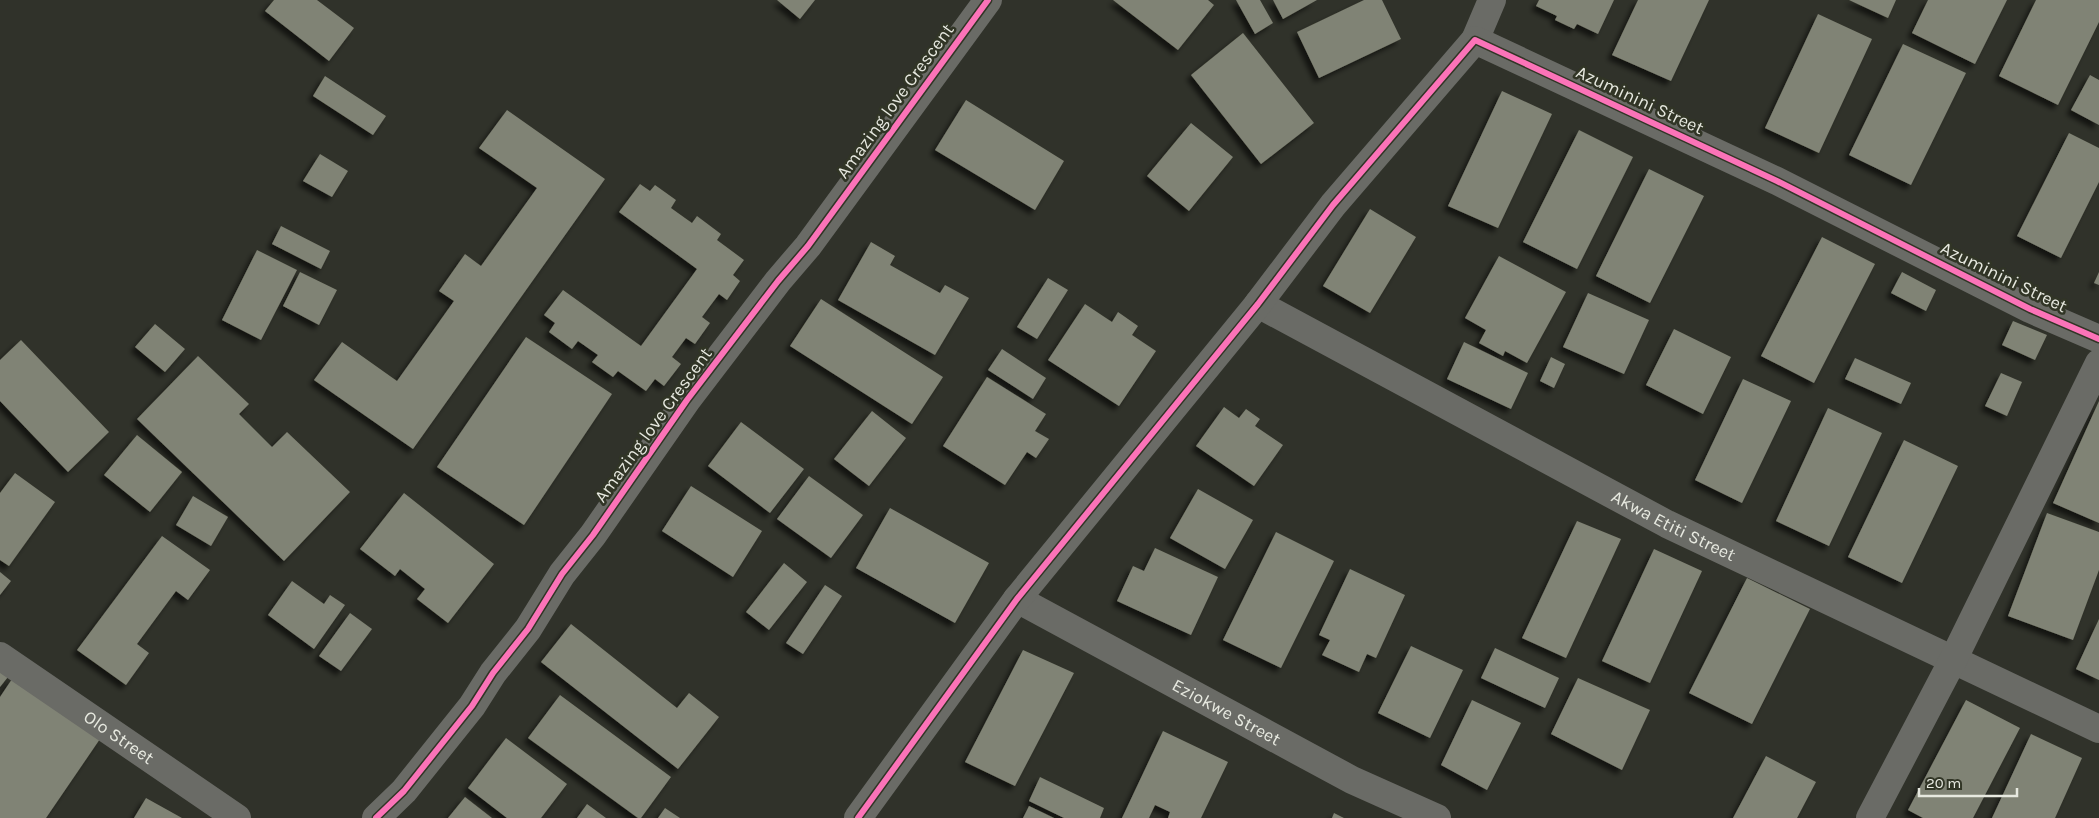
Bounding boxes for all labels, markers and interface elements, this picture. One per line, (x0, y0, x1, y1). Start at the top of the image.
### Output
street label: Amazing love Crescent (831, 19, 959, 183)
street label: Azuminini Street (1573, 61, 1707, 139)
street label: Azuminini Street (1937, 237, 2071, 317)
street label: Amazing love Crescent (589, 343, 717, 507)
street label: Akwa Etiti Street (1608, 485, 1739, 566)
street label: Eziokwe Street (1168, 674, 1285, 750)
street label: Olo Street (80, 706, 158, 769)
scale bar (1919, 766, 2016, 798)
text: 20 m (1926, 774, 1961, 792)

